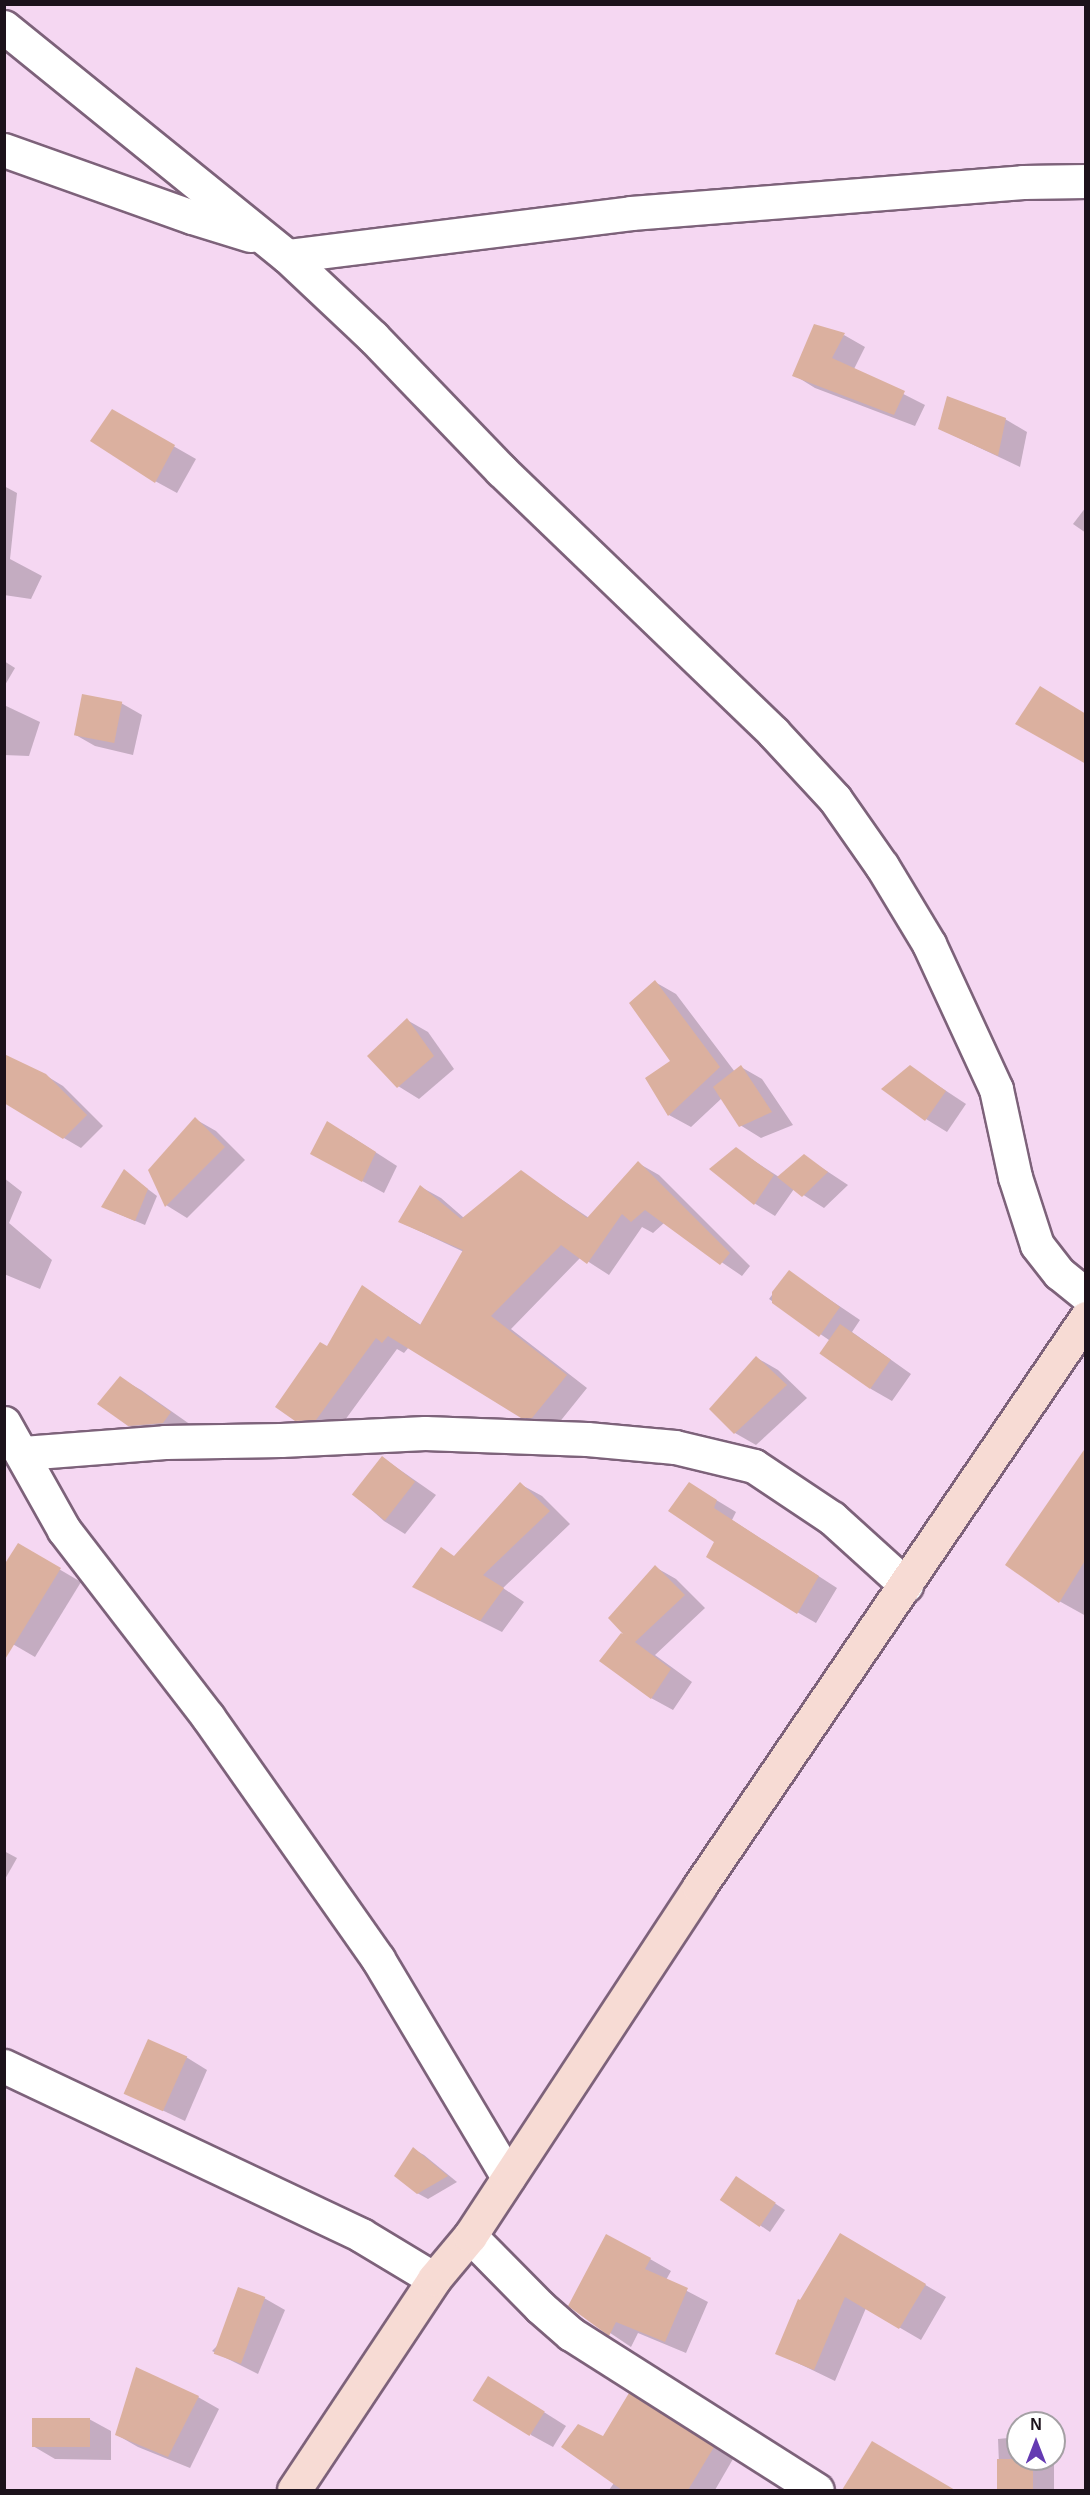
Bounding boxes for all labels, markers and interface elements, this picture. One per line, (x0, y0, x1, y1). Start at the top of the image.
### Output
north arrow (1006, 2411, 1066, 2471)
text: N (1030, 2416, 1042, 2433)

